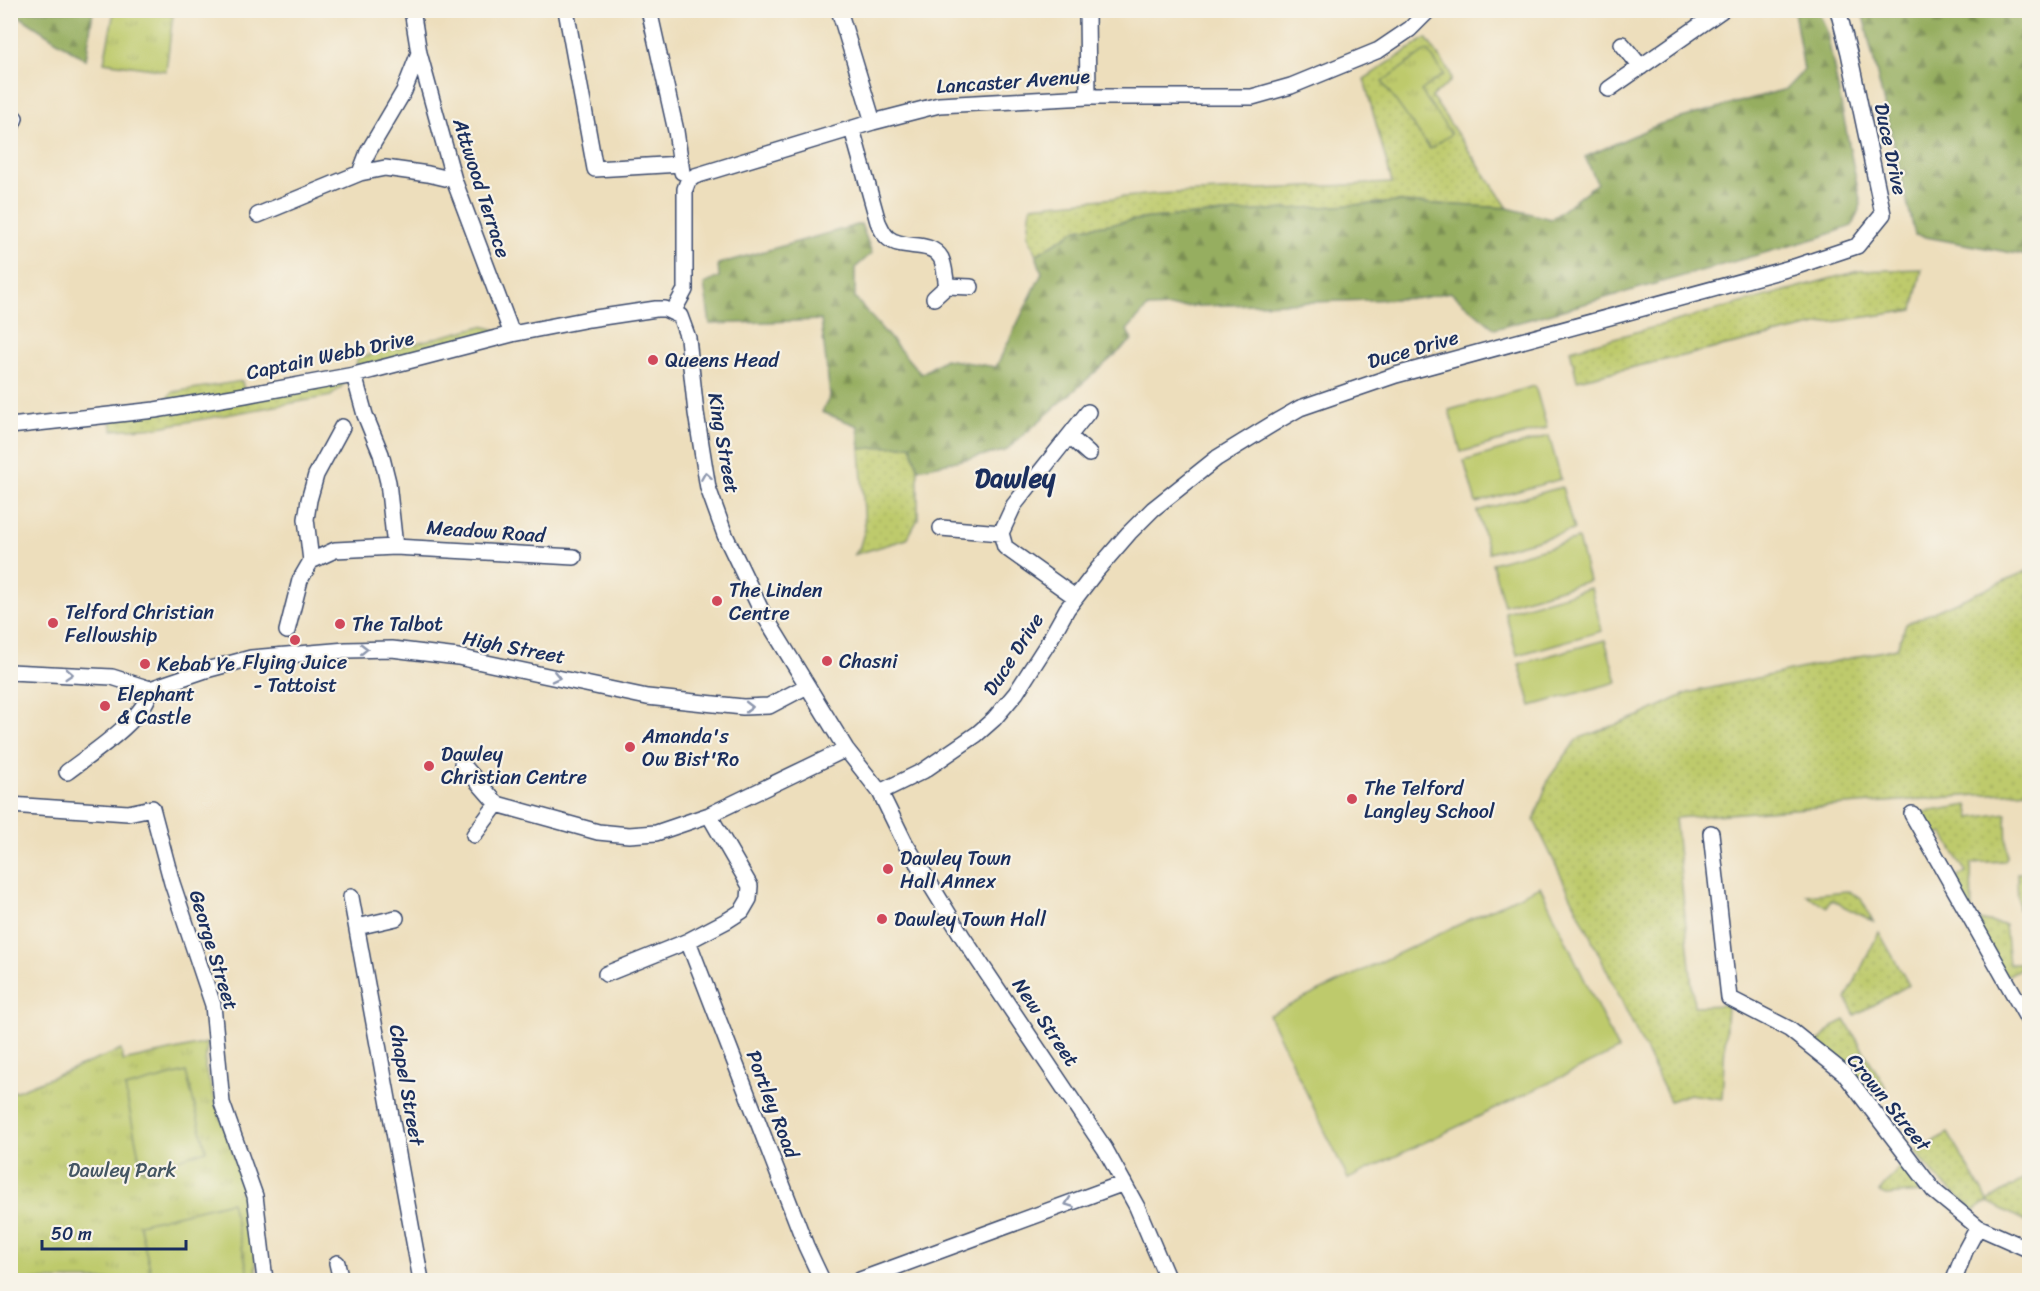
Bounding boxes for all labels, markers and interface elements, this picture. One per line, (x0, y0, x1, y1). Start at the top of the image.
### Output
street label: Lancaster Avenue (935, 59, 1091, 104)
street label: Duce Drive (1864, 100, 1917, 198)
street label: Attwood Terrace (442, 113, 521, 263)
street label: Duce Drive (1363, 320, 1463, 379)
street label: Captain Webb Drive (243, 321, 418, 390)
place label: Queens Head (665, 343, 780, 378)
marker: Queens Head (646, 353, 660, 367)
street label: King Street (697, 390, 750, 497)
district label: Dawley (975, 455, 1056, 501)
one-way arrow (701, 472, 713, 481)
street label: Meadow Road (425, 510, 548, 553)
place label: The Linden Centre (729, 573, 823, 631)
marker: The Linden Centre (710, 594, 724, 608)
place label: Telford Christian Fellowship (65, 595, 214, 653)
street label: Duce Drive (973, 606, 1054, 703)
place label: The Talbot (352, 607, 443, 642)
marker: Telford Christian Fellowship (46, 616, 60, 630)
marker: The Talbot (333, 617, 347, 631)
street label: High Street (460, 620, 568, 675)
marker: Flying Juice - Tattoist (288, 633, 302, 647)
one-way arrow (359, 643, 368, 656)
place label: Chasni (839, 644, 899, 679)
place label: Flying Juice - Tattoist (243, 645, 347, 703)
place label: Kebab Ye (157, 647, 235, 682)
marker: Chasni (820, 654, 834, 668)
marker: Kebab Ye (138, 657, 152, 671)
one-way arrow (64, 667, 73, 680)
one-way arrow (551, 670, 561, 683)
place label: Elephant & Castle (117, 677, 195, 735)
marker: Elephant & Castle (98, 699, 112, 713)
one-way arrow (744, 701, 753, 713)
place label: Amanda's Ow Bist'Ro (641, 719, 739, 777)
place label: Dawley Christian Centre (441, 737, 587, 795)
marker: Amanda's Ow Bist'Ro (623, 740, 637, 754)
marker: Dawley Christian Centre (422, 759, 436, 773)
place label: The Telford Langley School (1364, 771, 1496, 829)
marker: The Telford Langley School (1345, 792, 1359, 806)
place label: Dawley Town Hall Annex (900, 841, 1011, 899)
marker: Dawley Town Hall Annex (881, 862, 895, 876)
street label: George Street (179, 886, 248, 1015)
place label: Dawley Town Hall (894, 902, 1047, 937)
marker: Dawley Town Hall (875, 912, 889, 926)
street label: New Street (1003, 970, 1089, 1074)
street label: Chapel Street (379, 1022, 435, 1149)
street label: Portley Road (736, 1045, 810, 1165)
street label: Crown Street (1838, 1045, 1940, 1160)
park label: Dawley Park (68, 1153, 176, 1188)
one-way arrow (1065, 1196, 1075, 1209)
scale bar (42, 1213, 186, 1251)
text: 50 m (51, 1218, 92, 1250)

